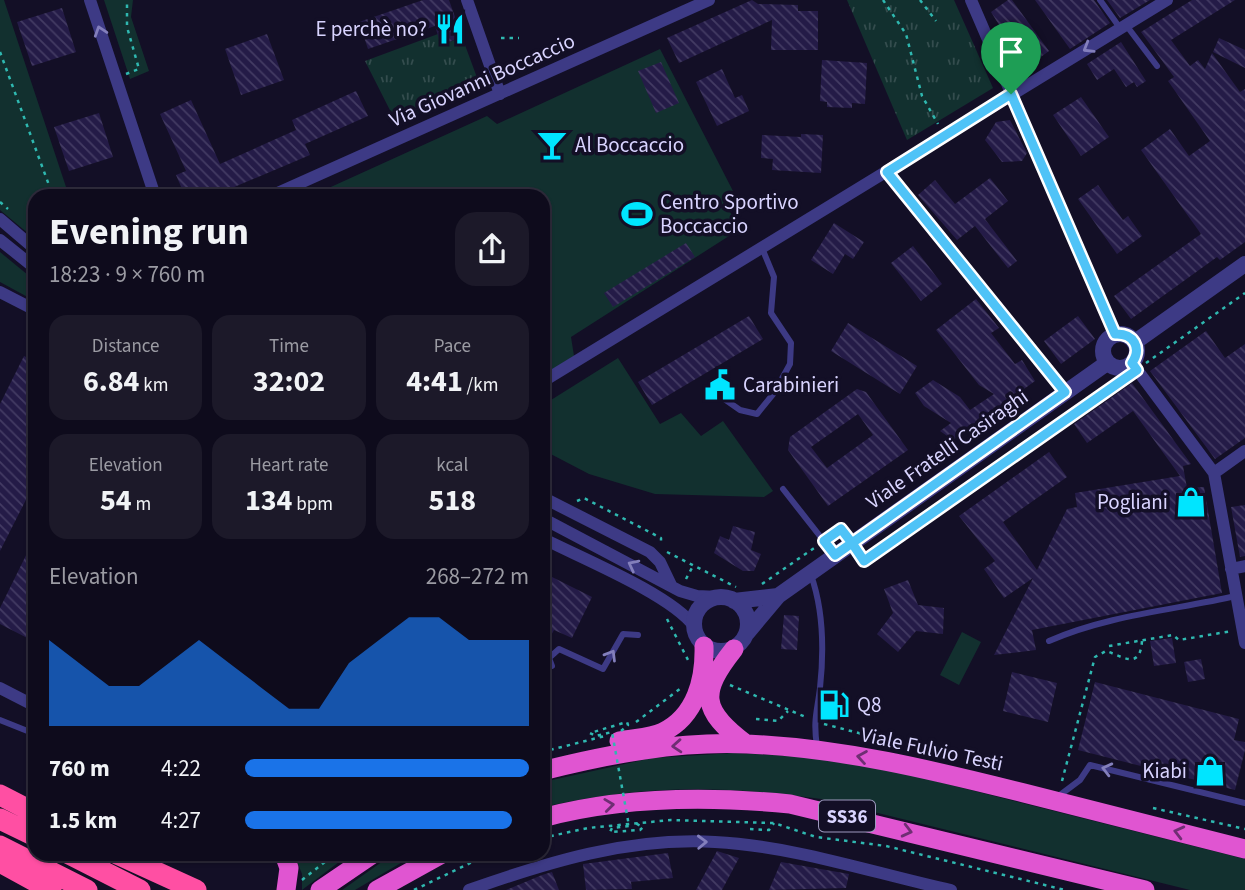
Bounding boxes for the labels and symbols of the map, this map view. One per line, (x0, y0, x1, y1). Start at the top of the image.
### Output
restaurant icon: E perchè no? (433, 12, 467, 46)
place label: E perchè no? (315, 14, 427, 44)
pin (981, 22, 1041, 94)
one-way arrow (93, 25, 108, 37)
street label: Via Giovanni Boccaccio (384, 26, 580, 134)
one-way arrow (1082, 40, 1095, 53)
bar icon: Al Boccaccio (535, 128, 569, 162)
place label: Al Boccaccio (575, 130, 684, 160)
place label: Centro Sportivo Boccaccio (660, 187, 799, 241)
sports icon: Centro Sportivo Boccaccio (620, 197, 654, 231)
public building icon: Carabinieri (703, 368, 737, 402)
place label: Carabinieri (743, 370, 839, 400)
street label: Viale Fratelli Casiraghi (860, 382, 1034, 516)
shop icon: Pogliani (1174, 485, 1208, 519)
place label: Pogliani (1097, 487, 1168, 517)
one-way arrow (628, 559, 640, 573)
one-way arrow (603, 650, 616, 663)
fuel station icon: Q8 (817, 688, 851, 722)
place label: Q8 (857, 690, 881, 720)
street label: Viale Fulvio Testi (858, 719, 1006, 779)
one-way arrow (672, 738, 683, 753)
one-way arrow (856, 750, 868, 765)
shop icon: Kiabi (1193, 754, 1227, 788)
place label: Kiabi (1142, 756, 1187, 786)
one-way arrow (1101, 763, 1113, 777)
one-way arrow (604, 798, 615, 813)
road number: SS36 (819, 800, 875, 832)
one-way arrow (901, 823, 913, 837)
one-way arrow (1173, 826, 1185, 840)
one-way arrow (697, 835, 708, 850)

